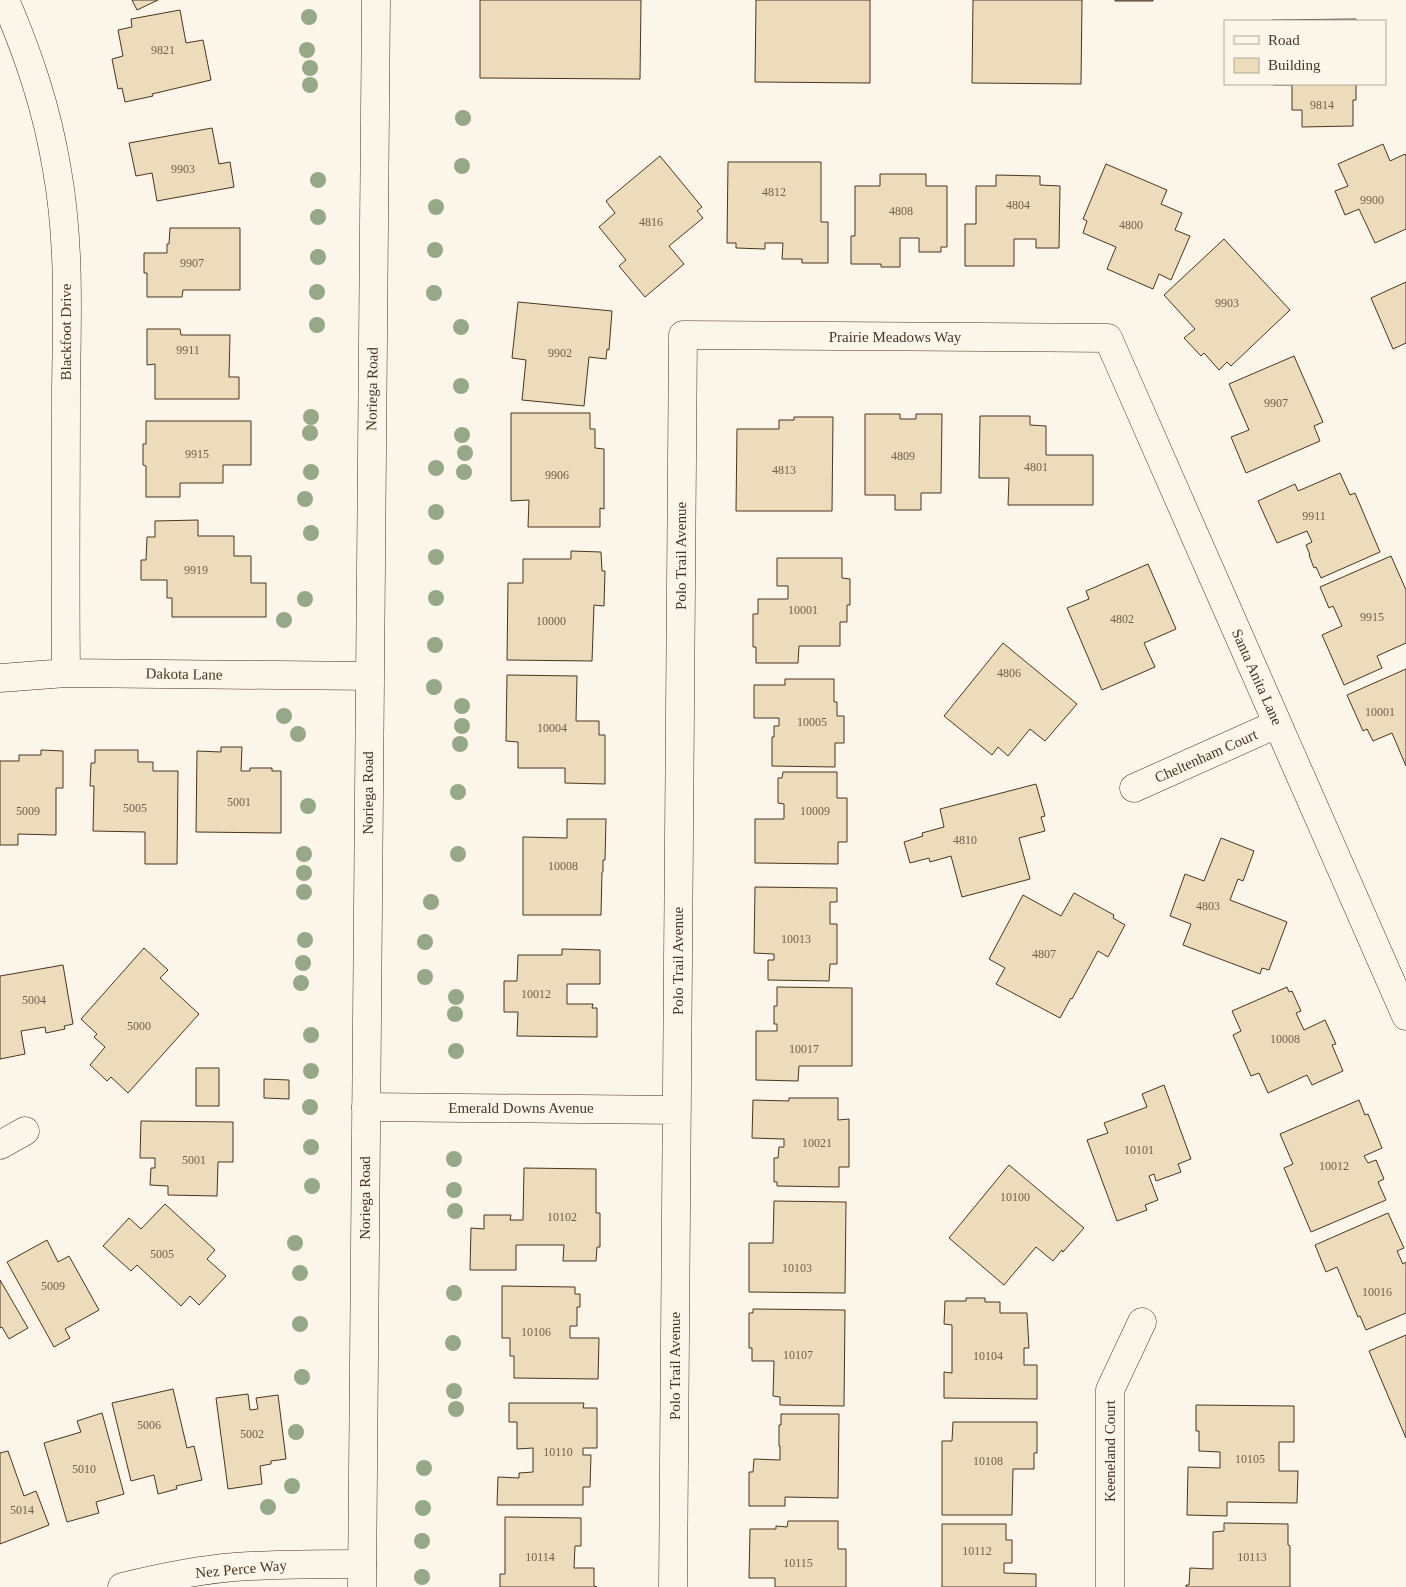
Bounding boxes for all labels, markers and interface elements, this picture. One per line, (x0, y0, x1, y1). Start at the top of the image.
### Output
legend (1224, 20, 1386, 85)
text: Road (1268, 32, 1300, 48)
house number: 9821 (151, 43, 175, 57)
text: Building (1268, 57, 1321, 73)
house number: 9814 (1310, 98, 1334, 112)
house number: 9903 (171, 162, 195, 176)
house number: 4812 (762, 185, 786, 199)
house number: 9900 (1360, 193, 1384, 207)
house number: 4804 (1006, 198, 1030, 212)
house number: 4808 (889, 204, 913, 218)
house number: 4816 (639, 215, 663, 229)
house number: 4800 (1119, 218, 1143, 232)
house number: 9907 (180, 256, 204, 270)
street label: Blackfoot Drive (58, 283, 74, 381)
house number: 9903 (1215, 296, 1239, 310)
street label: Prairie Meadows Way (829, 329, 962, 345)
house number: 9911 (176, 343, 200, 357)
house number: 9902 (548, 346, 572, 360)
street label: Noriega Road (363, 347, 381, 431)
house number: 9907 (1264, 396, 1288, 410)
house number: 9915 (185, 447, 209, 461)
house number: 4809 (891, 449, 915, 463)
house number: 4801 (1024, 460, 1048, 474)
house number: 4813 (772, 463, 796, 477)
house number: 9906 (545, 468, 569, 482)
street label: Polo Trail Avenue (673, 502, 689, 610)
house number: 9911 (1302, 509, 1326, 523)
house number: 9919 (184, 563, 208, 577)
house number: 10001 (788, 603, 818, 617)
house number: 9915 (1360, 610, 1384, 624)
house number: 4802 (1110, 612, 1134, 626)
house number: 10000 (536, 614, 566, 628)
street label: Santa Anita Lane (1229, 627, 1285, 728)
street label: Dakota Lane (145, 665, 223, 683)
house number: 4806 (997, 666, 1021, 680)
house number: 10001 (1365, 705, 1395, 719)
house number: 10005 (797, 715, 827, 729)
house number: 10004 (537, 721, 567, 735)
street label: Cheltenham Court (1152, 726, 1260, 786)
street label: Noriega Road (360, 751, 376, 835)
house number: 5001 (227, 795, 251, 809)
house number: 5005 (123, 801, 147, 815)
house number: 5009 (16, 804, 40, 818)
house number: 10009 (800, 804, 830, 818)
house number: 4810 (953, 833, 977, 847)
house number: 10008 (548, 859, 578, 873)
house number: 4803 (1196, 899, 1220, 913)
street label: Polo Trail Avenue (670, 907, 686, 1015)
house number: 10013 (781, 932, 811, 946)
house number: 4807 (1032, 947, 1056, 961)
house number: 10012 (521, 987, 551, 1001)
house number: 5004 (22, 993, 46, 1007)
house number: 5000 (127, 1019, 151, 1033)
house number: 10008 (1270, 1032, 1300, 1046)
house number: 10017 (789, 1042, 819, 1056)
street label: Emerald Downs Avenue (448, 1100, 594, 1116)
house number: 10021 (802, 1136, 832, 1150)
house number: 10101 (1124, 1143, 1154, 1157)
house number: 5001 (182, 1153, 206, 1167)
street label: Noriega Road (357, 1156, 373, 1240)
house number: 10012 (1319, 1159, 1349, 1173)
house number: 10100 (1000, 1190, 1030, 1204)
house number: 10102 (547, 1210, 577, 1224)
house number: 5005 (150, 1247, 174, 1261)
house number: 10103 (782, 1261, 812, 1275)
house number: 5009 (41, 1279, 65, 1293)
house number: 10016 (1362, 1285, 1392, 1299)
street label: Polo Trail Avenue (667, 1312, 683, 1420)
house number: 10106 (521, 1325, 551, 1339)
house number: 10107 (783, 1348, 813, 1362)
house number: 10104 (973, 1349, 1003, 1363)
street label: Keeneland Court (1102, 1399, 1118, 1502)
house number: 5006 (137, 1418, 161, 1432)
house number: 5002 (240, 1427, 264, 1441)
house number: 10110 (543, 1445, 573, 1459)
house number: 10105 (1235, 1452, 1265, 1466)
house number: 10108 (973, 1454, 1003, 1468)
house number: 5010 (72, 1462, 96, 1476)
house number: 5014 (10, 1503, 34, 1517)
house number: 10112 (962, 1544, 992, 1558)
house number: 10114 (525, 1550, 555, 1564)
house number: 10113 (1237, 1550, 1267, 1564)
house number: 10115 (783, 1556, 813, 1570)
street label: Nez Perce Way (195, 1557, 288, 1581)

